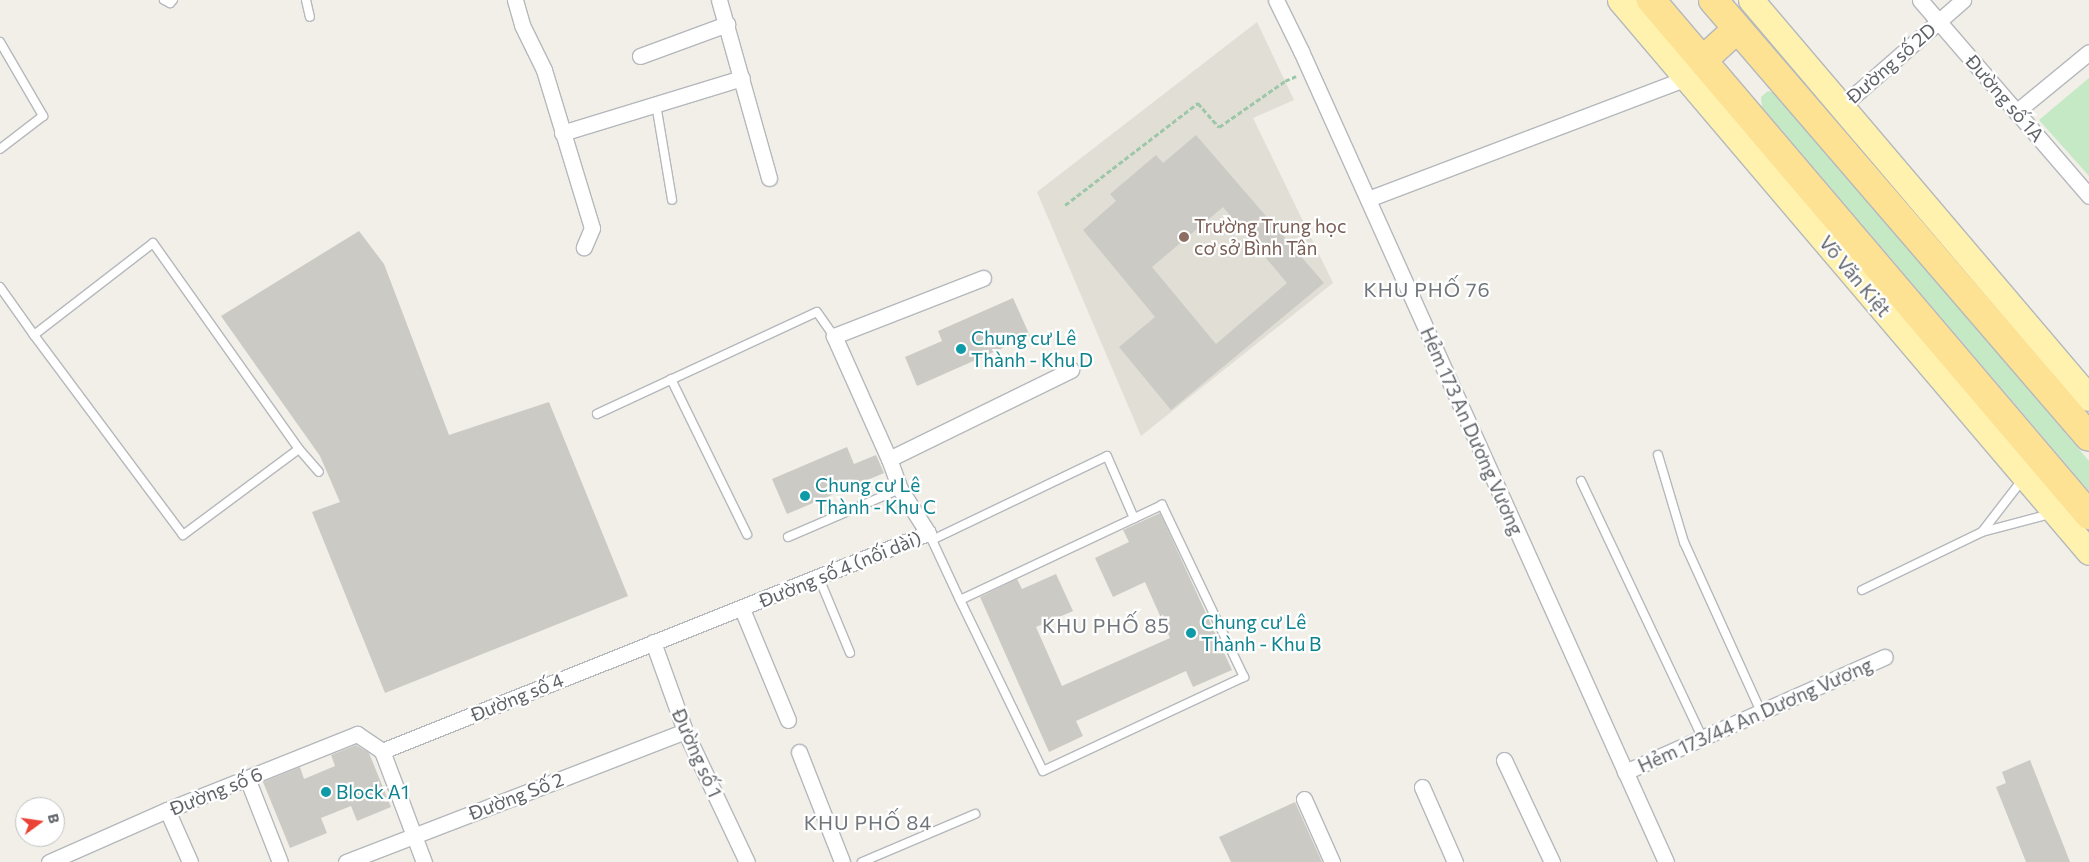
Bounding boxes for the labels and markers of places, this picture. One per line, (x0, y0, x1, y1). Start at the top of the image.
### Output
place label: Trường Trung học cơ sở Bình Tân (1194, 215, 1346, 259)
marker: Trường Trung học cơ sở Bình Tân (1178, 231, 1190, 243)
place label: Chung cư Lê Thành - Khu D (971, 327, 1093, 371)
marker: Chung cư Lê Thành - Khu D (955, 343, 967, 355)
place label: Chung cư Lê Thành - Khu C (815, 474, 936, 518)
marker: Chung cư Lê Thành - Khu C (799, 490, 811, 502)
place label: Chung cư Lê Thành - Khu B (1201, 611, 1321, 655)
marker: Chung cư Lê Thành - Khu B (1185, 627, 1197, 639)
place label: Block A1 (336, 781, 409, 803)
marker: Block A1 (320, 786, 332, 798)

